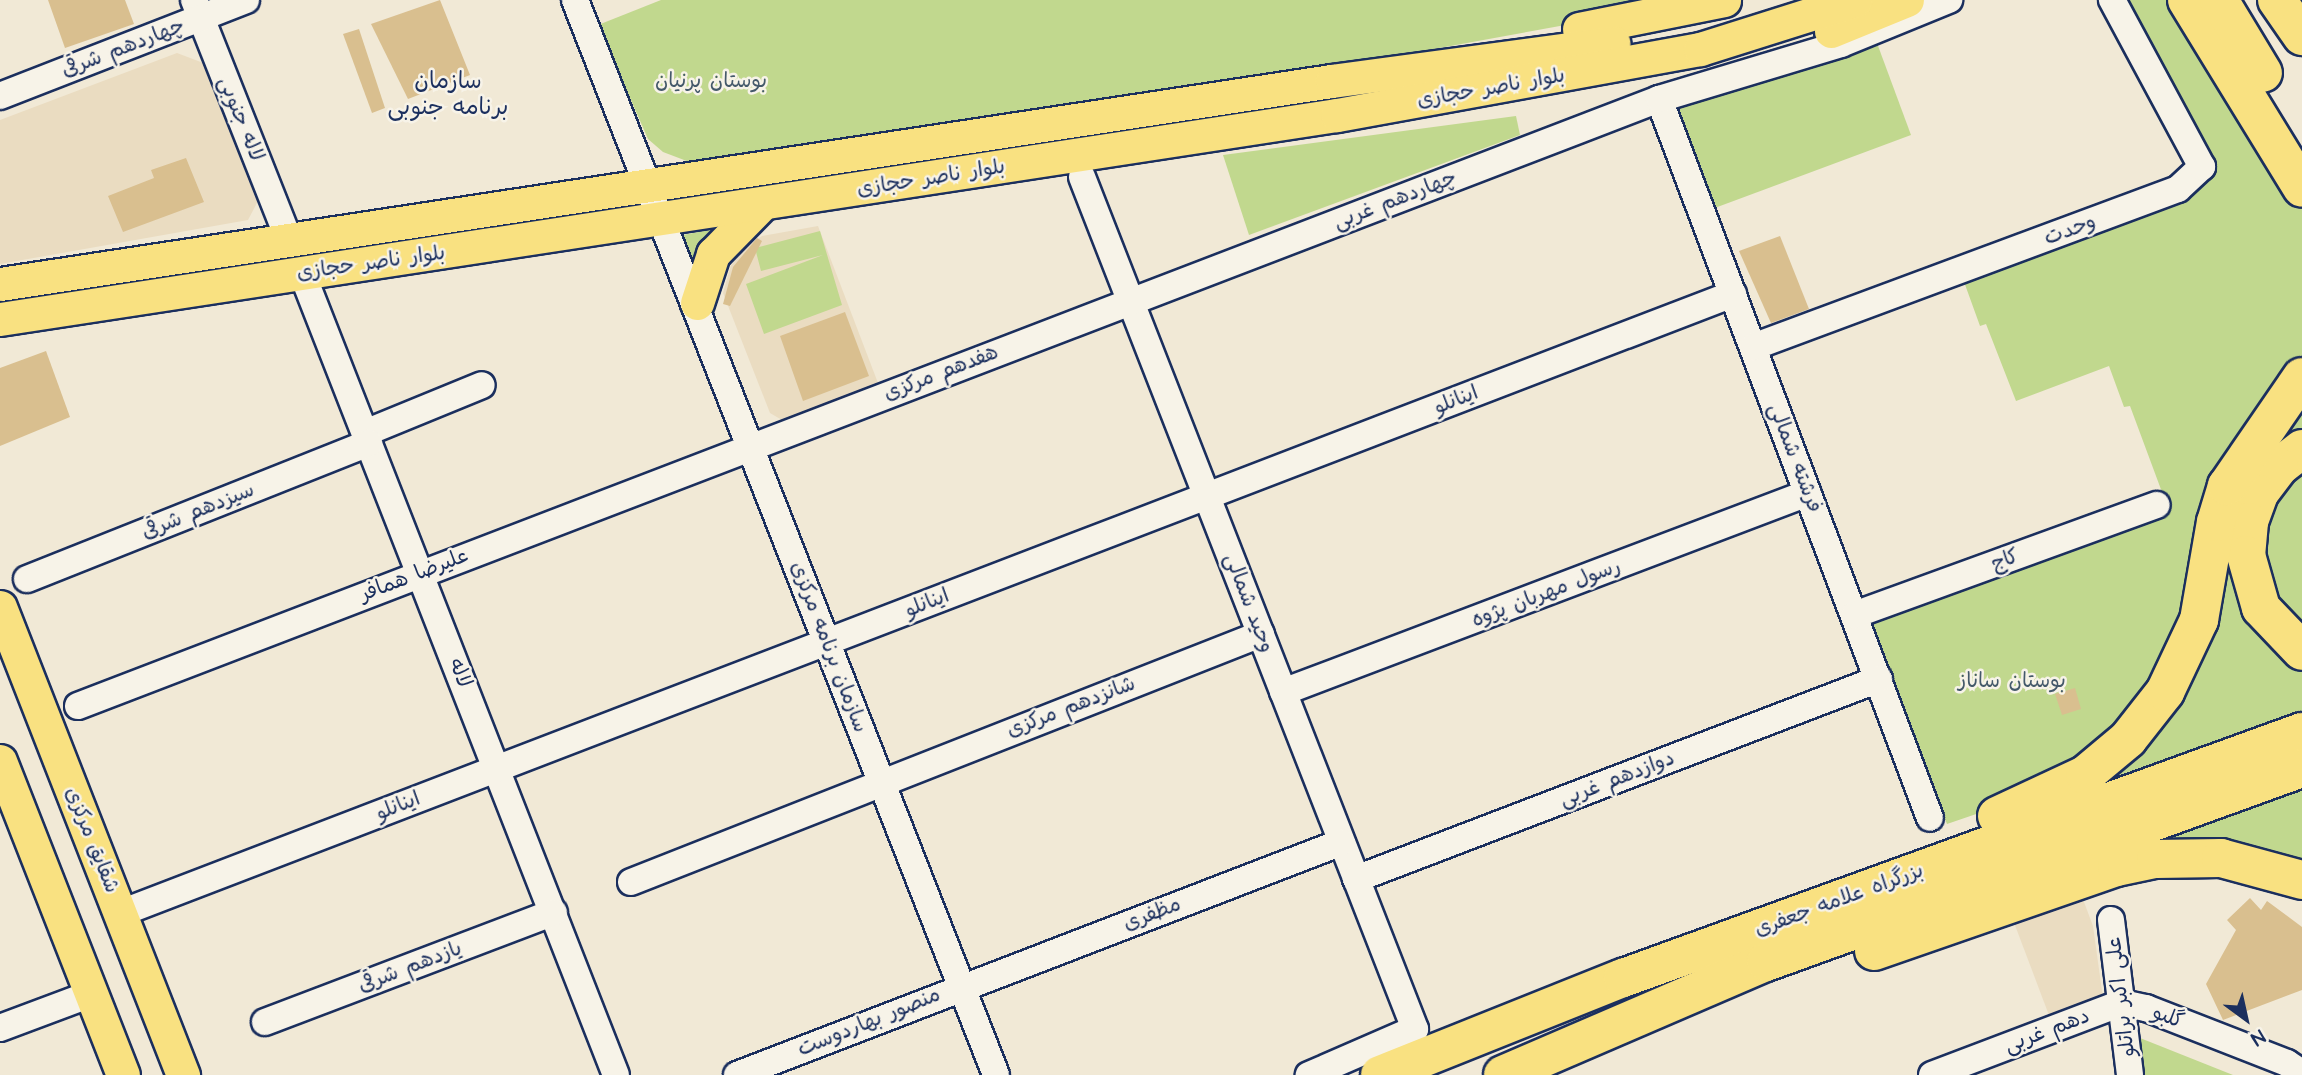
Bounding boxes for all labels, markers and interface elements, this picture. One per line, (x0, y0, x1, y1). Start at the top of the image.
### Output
street label: چهاردهم شرقی (58, 13, 188, 83)
street label: بلوار ناصر حجازی (1415, 63, 1567, 113)
district label: سازمان برنامه جنوبی (387, 67, 509, 121)
park label: بوستان پرنیان (655, 68, 767, 94)
street label: لاله جنوبی (213, 73, 269, 165)
street label: بلوار ناصر حجازی (855, 154, 1007, 202)
street label: چهاردهم غربی (1330, 165, 1460, 235)
street label: وحدت (2041, 209, 2099, 251)
street label: بلوار ناصر حجازی (295, 240, 447, 286)
street label: هفدهم مرکزی (880, 340, 1002, 406)
street label: اینانلو (1430, 380, 1482, 420)
street label: فرشته شمالی (1763, 400, 1827, 516)
street label: سیزدهم شرقی (138, 477, 258, 545)
street label: علیرضا همافر (356, 543, 472, 607)
street label: کاج (1988, 543, 2022, 577)
street label: وحید شمالی (1219, 550, 1279, 656)
street label: رسول مهربان پژوه (1468, 553, 1624, 633)
street label: سازمان برنامه مرکزی (785, 558, 873, 736)
street label: اینانلو (901, 583, 953, 623)
street label: لاله (443, 655, 477, 691)
park label: بوستان ساناز (1958, 668, 2066, 694)
street label: شانزدهم مرکزی (1003, 671, 1139, 743)
street label: دوازدهم غربی (1556, 746, 1678, 812)
street label: شقایق مرکزی (59, 783, 125, 897)
street label: اینانلو (372, 786, 424, 826)
street label: بزرگراه علامه جعفری (1751, 858, 1927, 942)
street label: مظفری (1120, 892, 1184, 936)
street label: یازدهم شرقی (355, 936, 465, 998)
street label: علی اکبر براتلو (2101, 936, 2141, 1058)
street label: منصور بهاردوست (794, 982, 944, 1062)
north arrow (2211, 984, 2281, 1054)
street label: گلبو (2149, 1000, 2187, 1034)
street label: دهم غربی (2001, 1003, 2093, 1059)
text: N (2245, 1022, 2270, 1052)

